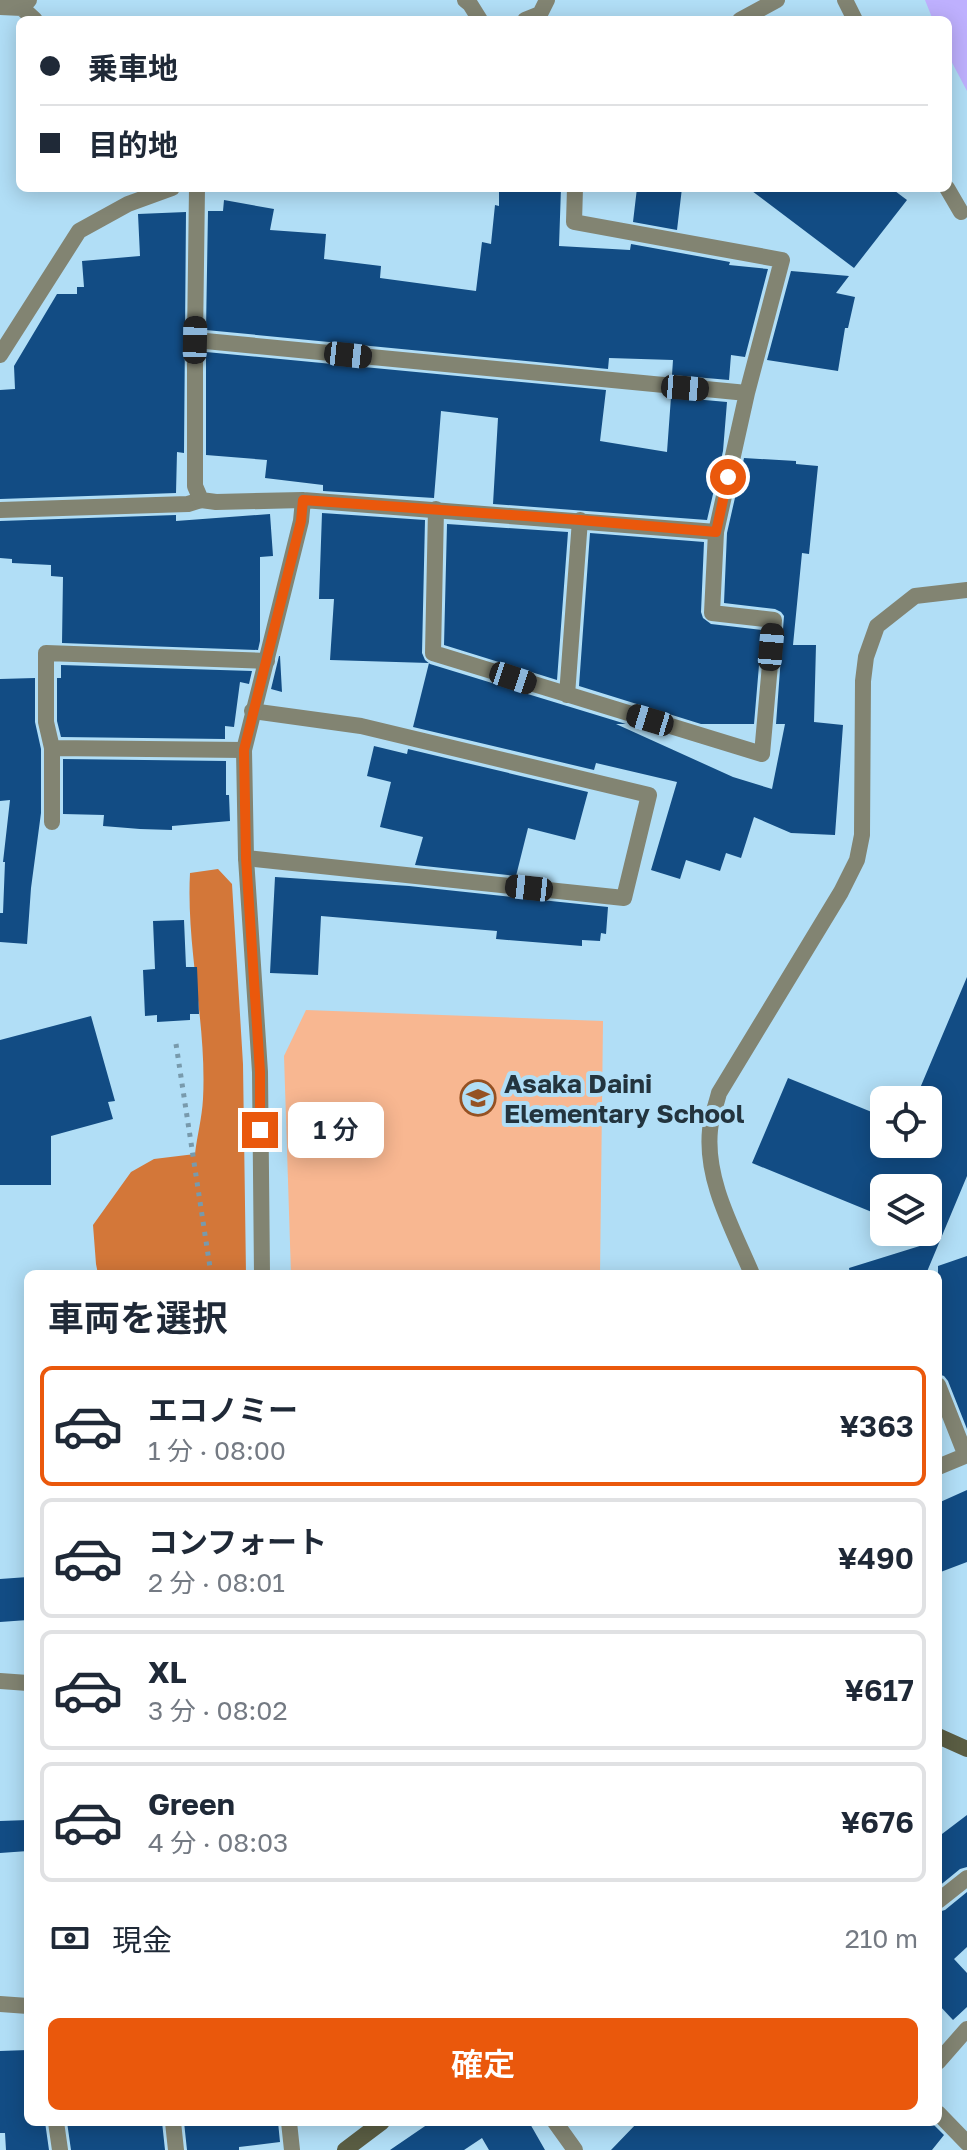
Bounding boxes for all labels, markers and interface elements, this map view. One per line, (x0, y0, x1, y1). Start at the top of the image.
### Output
text: 乗車地 (88, 50, 178, 86)
text: 目的地 (88, 127, 178, 163)
car (183, 316, 207, 364)
car (323, 341, 373, 369)
car (660, 374, 710, 402)
route start (710, 459, 746, 495)
car (757, 622, 785, 672)
car (486, 659, 540, 697)
car (624, 702, 676, 738)
car (504, 874, 554, 902)
place label: Asaka Daini Elementary School (504, 1068, 745, 1129)
school or university icon: Asaka Daini Elementary School (459, 1079, 497, 1117)
map controls (870, 1086, 942, 1246)
button: locate (870, 1086, 942, 1158)
callout: 1 分 (288, 1102, 384, 1158)
route end (242, 1112, 278, 1148)
text: 1 分 (313, 1114, 359, 1145)
button: layers (870, 1174, 942, 1246)
text: 車両を選択 (48, 1296, 228, 1339)
icon: car (52, 1390, 124, 1462)
text: エコノミー (148, 1392, 298, 1428)
text: ¥363 (840, 1408, 914, 1444)
text: 1 分 · 08:00 (148, 1435, 286, 1466)
icon: car (52, 1522, 124, 1594)
text: コンフォート (148, 1524, 327, 1560)
text: ¥490 (838, 1540, 914, 1576)
text: 2 分 · 08:01 (148, 1567, 285, 1598)
icon: car (52, 1654, 124, 1726)
text: XL (148, 1654, 187, 1690)
text: ¥617 (844, 1672, 914, 1708)
text: 3 分 · 08:02 (148, 1695, 288, 1726)
icon: car (52, 1786, 124, 1858)
text: Green (148, 1786, 235, 1822)
text: ¥676 (841, 1804, 914, 1840)
text: 4 分 · 08:03 (148, 1827, 288, 1858)
icon: cash (48, 1916, 92, 1960)
text: 現金 (112, 1922, 172, 1958)
text: 210 m (845, 1923, 918, 1954)
button: 確定 (48, 2018, 918, 2110)

